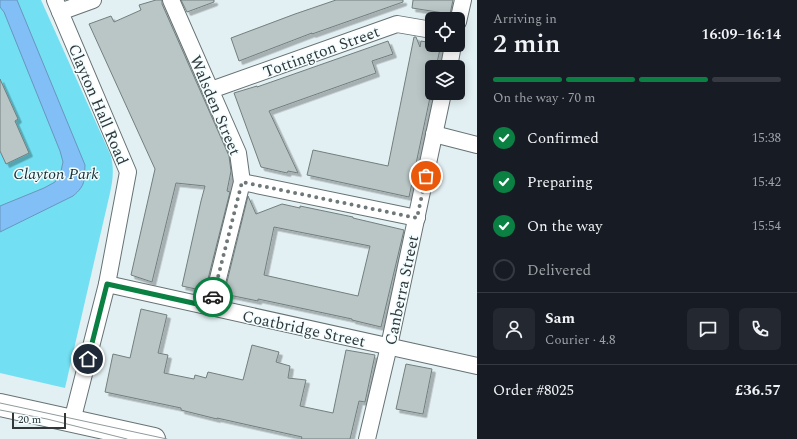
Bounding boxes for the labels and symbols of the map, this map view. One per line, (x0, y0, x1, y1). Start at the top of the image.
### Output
street label: Tottington Street (260, 20, 383, 84)
street label: Clayton Hall Road (62, 40, 134, 169)
street label: Walsden Street (183, 52, 247, 160)
pin (409, 159, 443, 193)
park label: Clayton Park (13, 162, 99, 186)
street label: Canberra Street (379, 233, 425, 348)
courier (193, 277, 233, 317)
street label: Coatbridge Street (240, 304, 368, 354)
pin (71, 342, 105, 376)
scale bar (12, 411, 66, 430)

